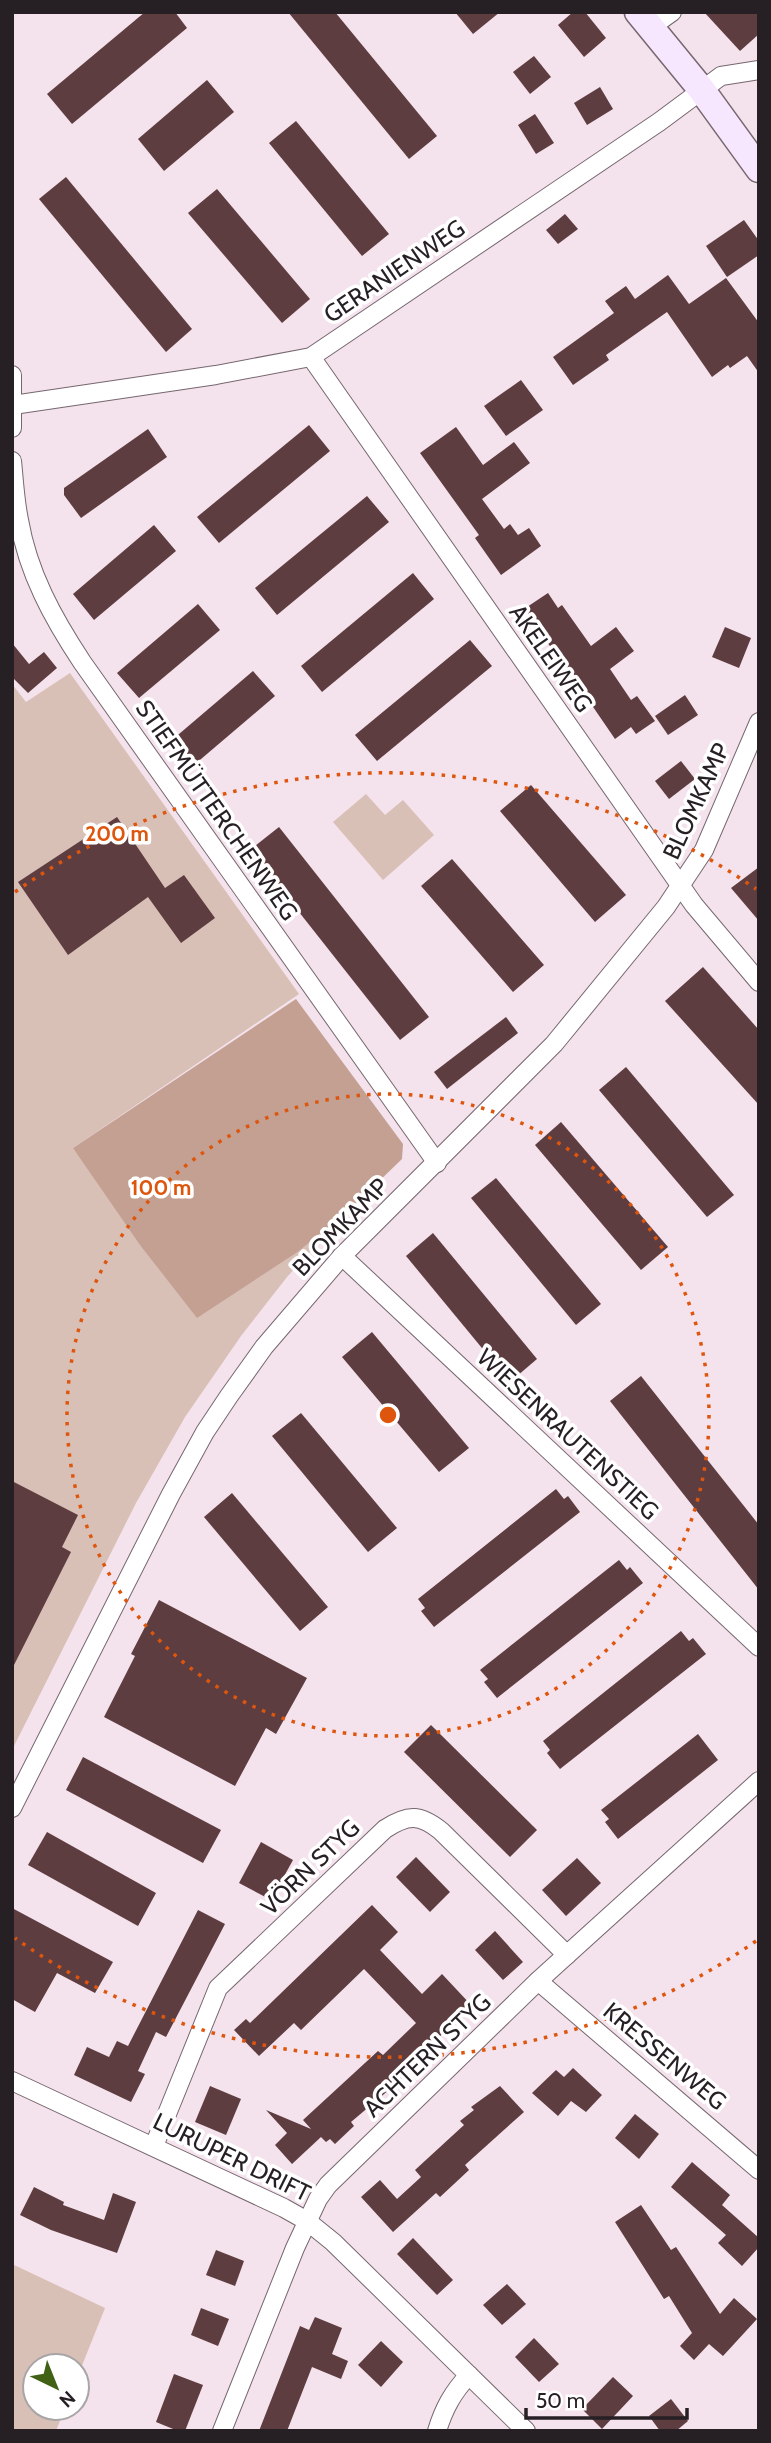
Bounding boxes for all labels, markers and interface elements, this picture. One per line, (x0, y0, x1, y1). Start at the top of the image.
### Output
street label: GERANIENWEG (318, 213, 470, 329)
street label: AKELEIWEG (503, 598, 599, 718)
street label: STIEFMÜTTERCHENWEG (130, 694, 304, 926)
street label: BLOMKAMP (656, 738, 736, 864)
text: 200 m (85, 821, 149, 846)
street label: BLOMKAMP (286, 1172, 394, 1282)
text: 100 m (131, 1175, 191, 1200)
street label: WIESENRAUTENSTIEG (471, 1342, 665, 1526)
centre of rings (376, 1403, 400, 1427)
street label: VÖRN STYG (255, 1813, 365, 1921)
street label: ACHTERN STYG (358, 1987, 496, 2123)
street label: KRESSENWEG (598, 1996, 732, 2116)
street label: LURUPER DRIFT (149, 2106, 315, 2208)
north arrow (21, 2352, 91, 2422)
scale bar (526, 2376, 687, 2420)
text: N (54, 2386, 80, 2412)
text: 50 m (536, 2388, 585, 2413)

